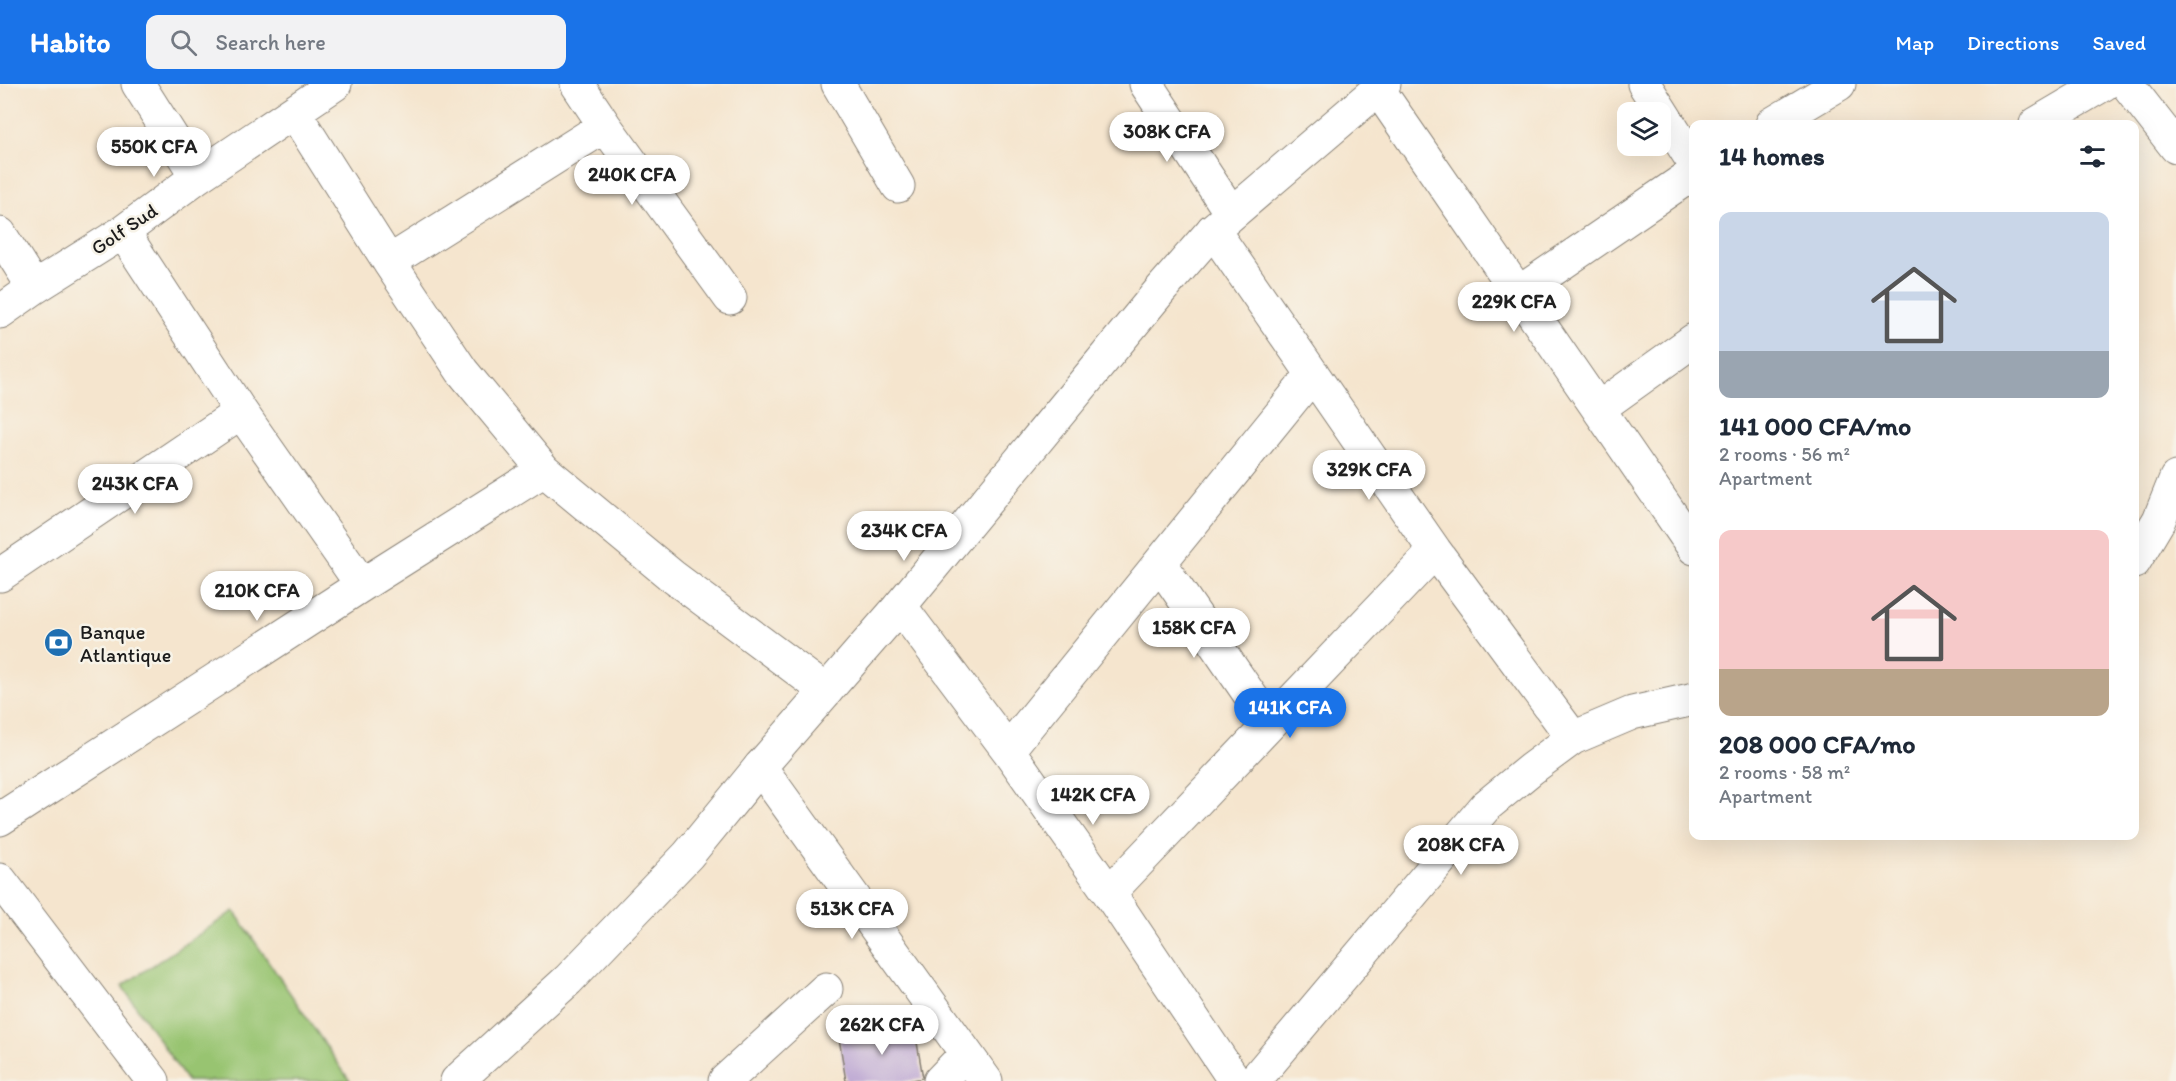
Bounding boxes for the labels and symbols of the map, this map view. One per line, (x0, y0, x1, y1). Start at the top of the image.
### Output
pin: 308K CFA (1105, 112, 1229, 163)
pin: 550K CFA (92, 127, 216, 178)
pin: 240K CFA (570, 155, 694, 206)
street label: Golf Sud (86, 198, 162, 260)
pin: 229K CFA (1452, 282, 1576, 333)
pin: 329K CFA (1307, 450, 1431, 501)
pin: 243K CFA (73, 464, 197, 515)
pin: 234K CFA (842, 511, 966, 562)
pin: 210K CFA (195, 571, 319, 622)
pin: 158K CFA (1132, 608, 1256, 659)
place label: Banque Atlantique (80, 620, 171, 667)
bank icon: Banque Atlantique (43, 627, 75, 659)
pin: 141K CFA (1228, 688, 1352, 739)
pin: 142K CFA (1031, 775, 1155, 826)
pin: 208K CFA (1399, 825, 1523, 876)
pin: 513K CFA (790, 889, 914, 940)
pin: 262K CFA (820, 1005, 944, 1056)

